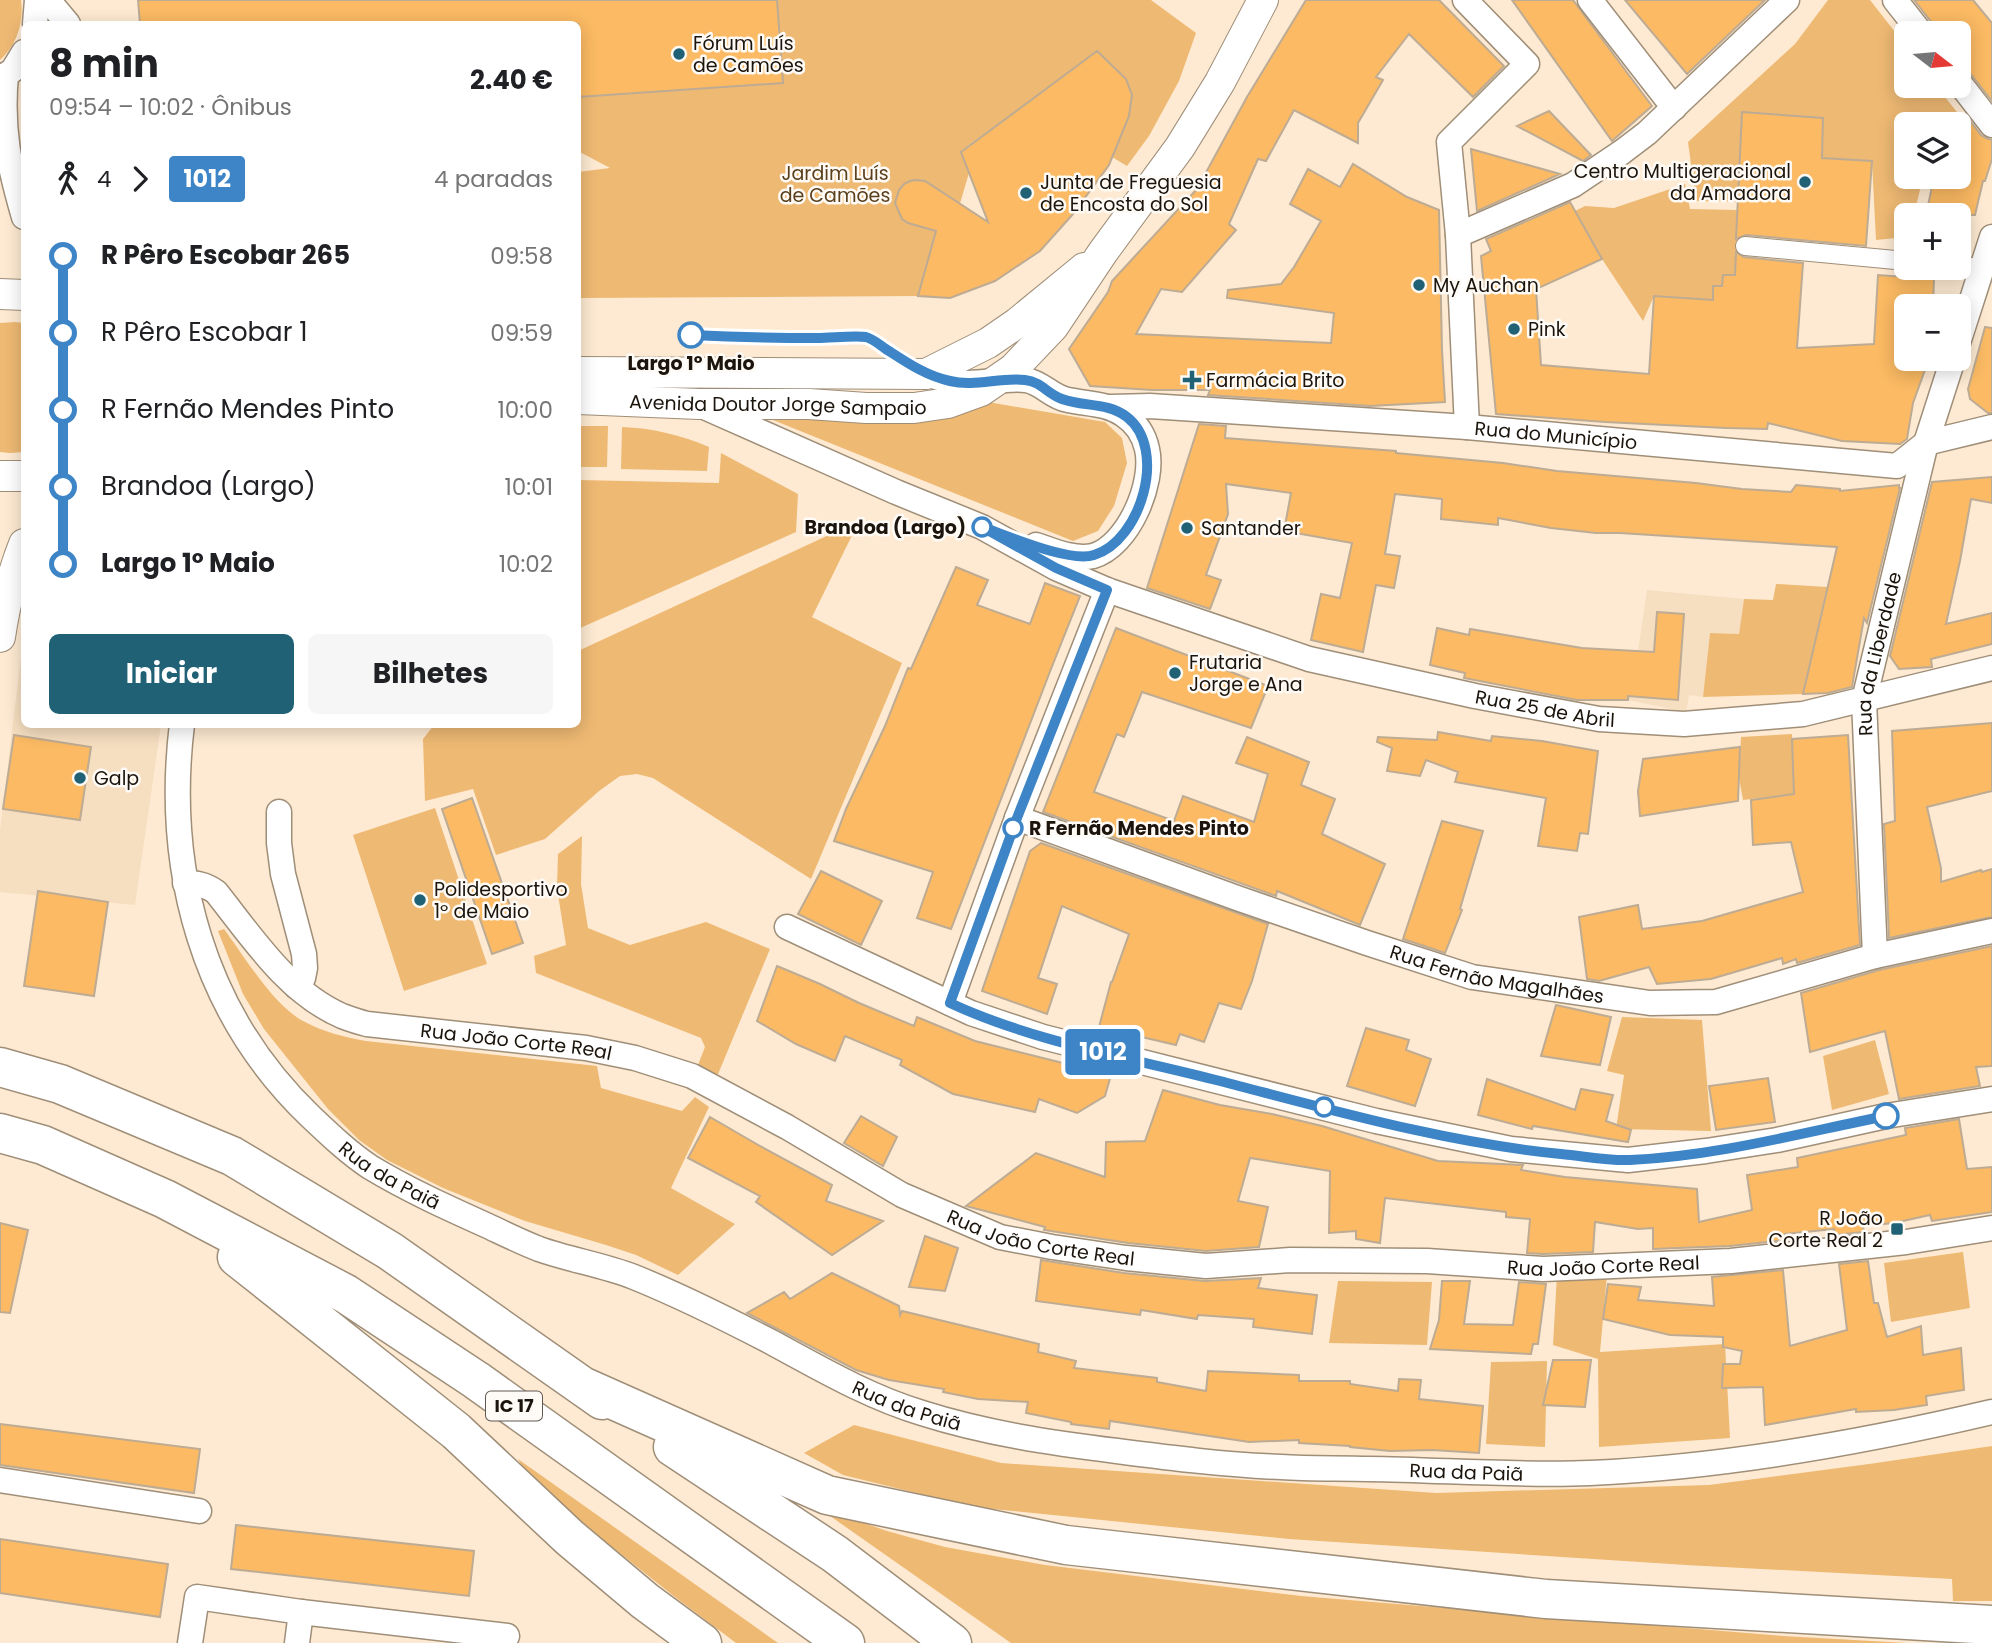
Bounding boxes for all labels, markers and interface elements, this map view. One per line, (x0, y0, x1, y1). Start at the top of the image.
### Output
north arrow (1894, 21, 1970, 98)
map controls (1894, 21, 1971, 371)
place label: Fórum Luís de Camões (693, 30, 804, 79)
text: 8 min (49, 37, 159, 90)
marker: Fórum Luís de Camões (671, 46, 687, 62)
text: 2.40 € (470, 62, 553, 98)
text: 09:54 – 10:02 · Ônibus (49, 91, 292, 123)
button: layers (1894, 112, 1971, 189)
place label: Centro Multigeracional da Amadora (1574, 158, 1791, 207)
icon: walk (49, 160, 87, 198)
icon: forward (121, 160, 159, 198)
park label: Jardim Luís de Camões (780, 160, 890, 209)
text: 1012 (183, 162, 231, 195)
text: 4 (97, 163, 111, 195)
text: 4 paradas (434, 163, 553, 195)
place label: Junta de Freguesia de Encosta do Sol (1040, 169, 1222, 218)
marker: Centro Multigeracional da Amadora (1797, 174, 1813, 190)
marker: Junta de Freguesia de Encosta do Sol (1018, 185, 1034, 201)
button: + (1894, 203, 1971, 280)
text: R Pêro Escobar 265 (101, 237, 350, 273)
text: 09:58 (490, 240, 553, 272)
place label: My Auchan (1433, 272, 1539, 299)
marker: My Auchan (1411, 277, 1427, 293)
button: − (1894, 294, 1971, 371)
text: R Pêro Escobar 1 (101, 314, 308, 350)
place label: Pink (1528, 316, 1566, 343)
text: 09:59 (490, 317, 553, 349)
marker: Pink (1506, 321, 1522, 337)
marker: Largo 1º Maio (678, 322, 704, 348)
place label: Largo 1º Maio (627, 350, 755, 377)
place label: Farmácia Brito (1206, 367, 1345, 394)
marker: Farmácia Brito (1184, 372, 1200, 388)
street label: Avenida Doutor Jorge Sampaio (629, 388, 928, 422)
text: R Fernão Mendes Pinto (101, 391, 394, 427)
text: 10:00 (497, 394, 553, 426)
street label: Rua do Município (1473, 415, 1638, 456)
text: Brandoa (Largo) (101, 468, 316, 504)
text: 10:01 (504, 471, 553, 503)
place label: Brandoa (Largo) (804, 514, 966, 541)
place label: Santander (1201, 515, 1301, 542)
marker: Brandoa (Largo) (972, 517, 992, 537)
marker: Santander (1179, 520, 1195, 536)
text: Largo 1º Maio (101, 545, 275, 581)
text: 10:02 (499, 548, 553, 580)
street label: Rua da Liberdade (1851, 569, 1908, 736)
button: Iniciar (49, 634, 294, 714)
button: Bilhetes (308, 634, 553, 714)
place label: Frutaria Jorge e Ana (1189, 649, 1303, 698)
marker: Frutaria Jorge e Ana (1167, 665, 1183, 681)
street label: Rua 25 de Abril (1473, 683, 1616, 734)
place label: Galp (94, 765, 139, 792)
marker: Galp (72, 770, 88, 786)
place label: R Fernão Mendes Pinto (1029, 815, 1249, 842)
marker: R Fernão Mendes Pinto (1003, 818, 1023, 838)
place label: Polidesportivo 1º de Maio (434, 876, 568, 925)
marker: Polidesportivo 1º de Maio (412, 892, 428, 908)
street label: Rua Fernão Magalhães (1386, 938, 1606, 1010)
street label: Rua João Corte Real (419, 1017, 614, 1067)
line badge: 1012 (1054, 1029, 1152, 1075)
text: 1012 (1079, 1035, 1127, 1068)
unlabelled marker (1314, 1097, 1334, 1117)
unlabelled marker (1873, 1103, 1899, 1129)
street label: Rua da Paiã (333, 1135, 445, 1216)
street label: Rua João Corte Real (943, 1203, 1136, 1273)
place label: R João Corte Real 2 (1768, 1205, 1883, 1254)
marker: R João Corte Real 2 (1889, 1221, 1905, 1237)
street label: Rua João Corte Real (1506, 1249, 1700, 1283)
street label: Rua da Paiã (848, 1374, 964, 1438)
road number: IC 17 (486, 1392, 542, 1420)
street label: Rua da Paiã (1409, 1457, 1524, 1488)

